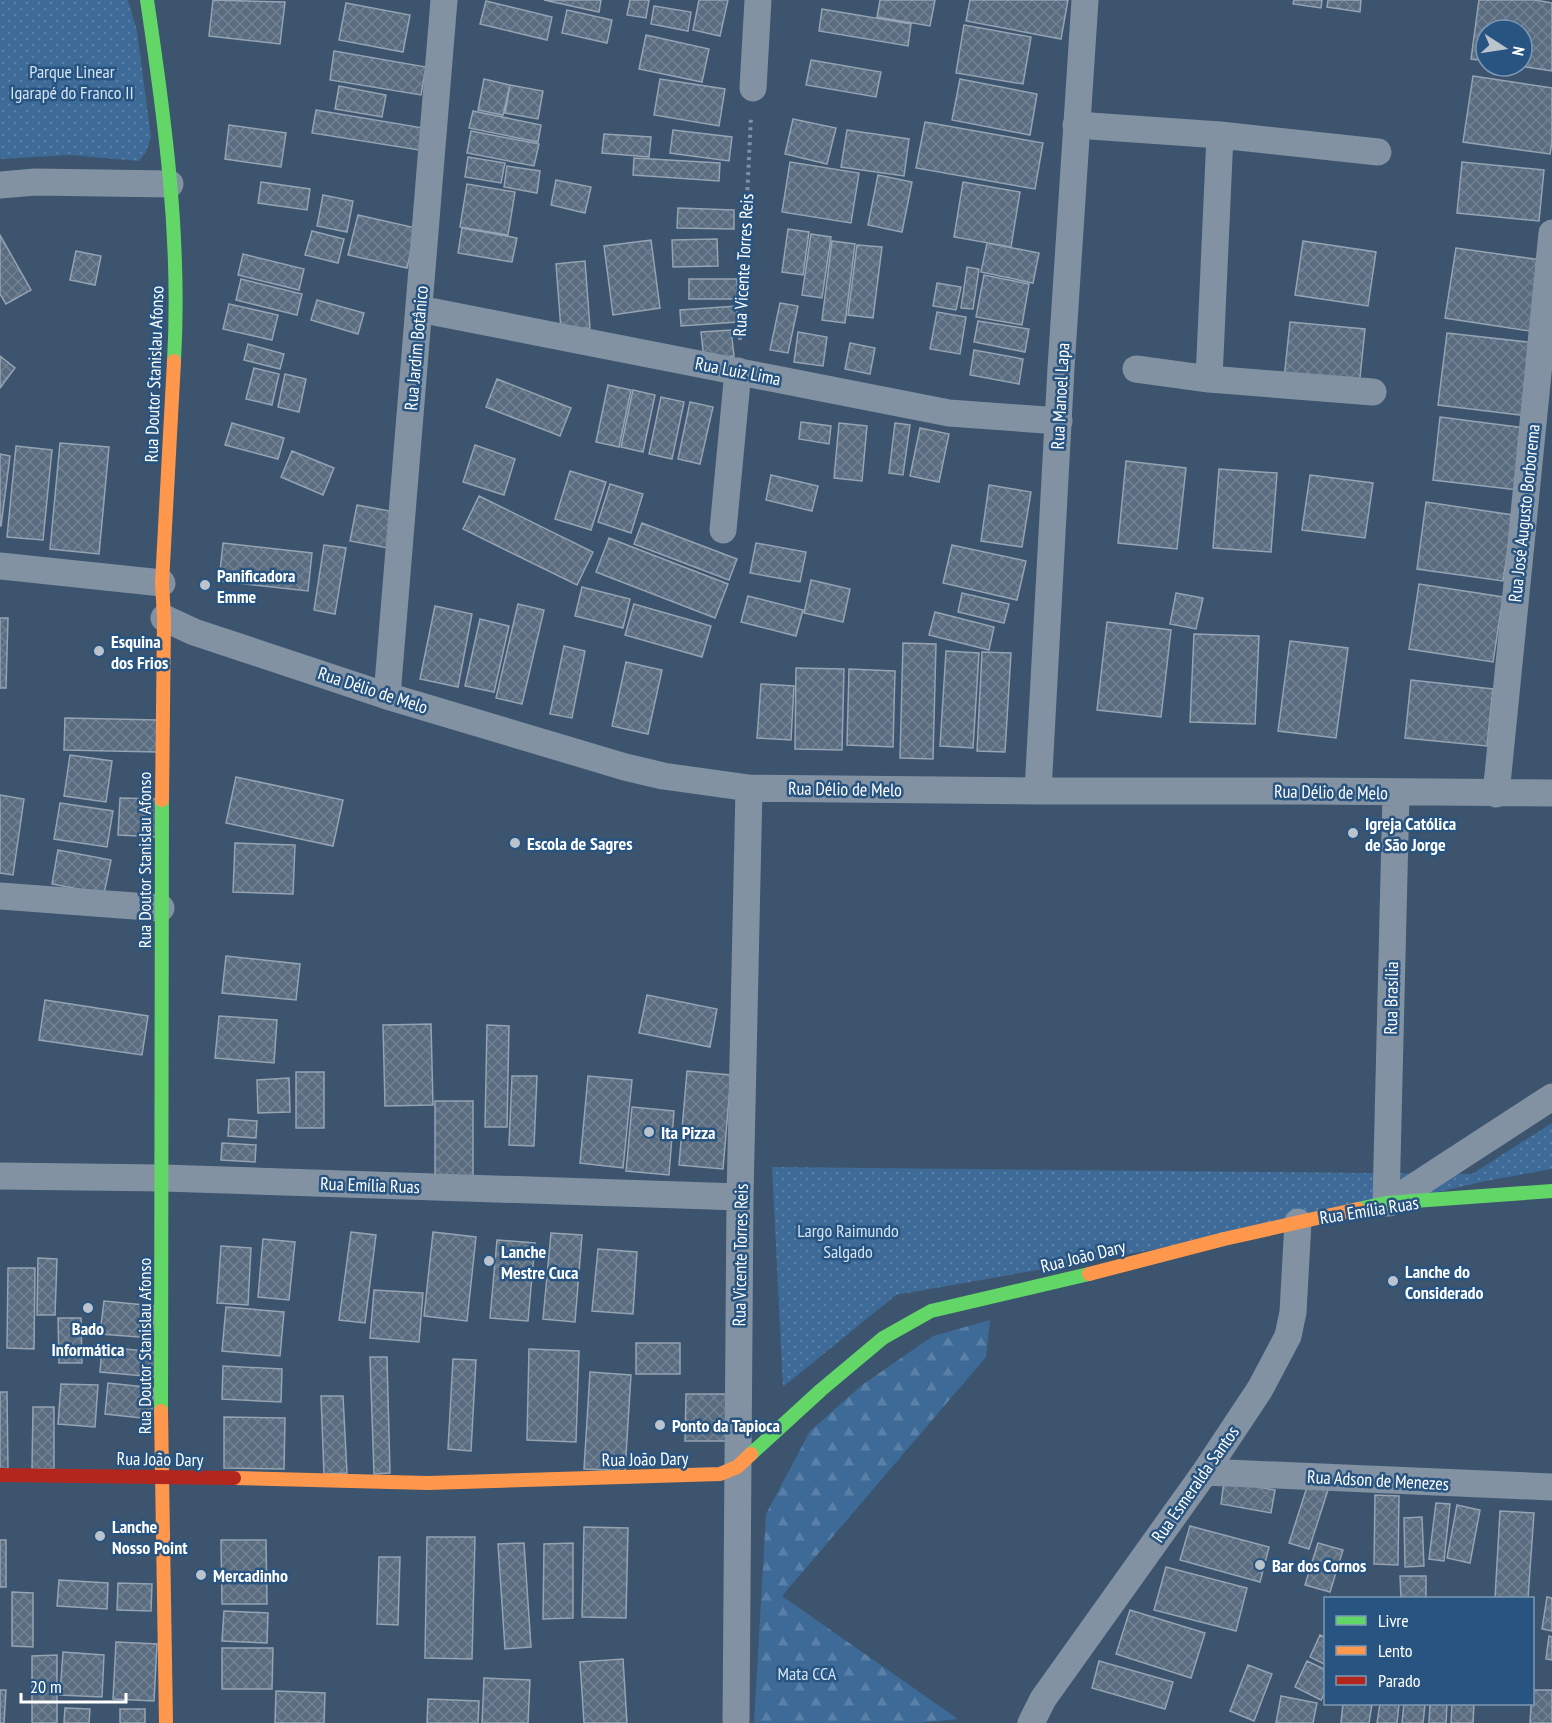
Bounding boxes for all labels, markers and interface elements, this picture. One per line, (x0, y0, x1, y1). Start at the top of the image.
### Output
north arrow (1474, 18, 1534, 78)
text: N (1508, 45, 1529, 57)
park label: Parque Linear Igarapé do Franco II (10, 60, 134, 104)
street label: Rua Vicente Torres Reis (728, 193, 758, 337)
street label: Rua Jardim Botânico (399, 284, 433, 411)
street label: Rua Doutor Stanislau Afonso (139, 285, 169, 463)
street label: Rua Manoel Lapa (1046, 342, 1074, 450)
street label: Rua Luiz Lima (693, 351, 783, 391)
street label: Rua José Augusto Borborema (1503, 423, 1545, 603)
place label: Panificadora Emme (217, 564, 295, 608)
marker: Panificadora Emme (198, 578, 212, 592)
place label: Esquina dos Frios (111, 630, 168, 674)
marker: Esquina dos Frios (92, 644, 106, 658)
street label: Rua Délio de Melo (315, 661, 431, 719)
street label: Rua Doutor Stanislau Afonso (133, 771, 156, 948)
street label: Rua Délio de Melo (788, 777, 902, 801)
street label: Rua Délio de Melo (1274, 780, 1388, 804)
place label: Igreja Católica de São Jorge (1365, 812, 1456, 856)
marker: Igreja Católica de São Jorge (1346, 826, 1360, 840)
place label: Escola de Sagres (527, 832, 633, 855)
marker: Escola de Sagres (508, 836, 522, 850)
street label: Rua Brasília (1379, 961, 1403, 1035)
place label: Ita Pizza (661, 1121, 715, 1144)
marker: Ita Pizza (642, 1125, 656, 1139)
street label: Rua Emília Ruas (320, 1172, 420, 1198)
street label: Rua Vicente Torres Reis (727, 1183, 753, 1327)
street label: Rua Emília Ruas (1318, 1191, 1420, 1229)
park label: Largo Raimundo Salgado (797, 1219, 899, 1263)
street label: Rua João Dary (1038, 1234, 1128, 1278)
place label: Lanche Mestre Cuca (501, 1240, 579, 1284)
marker: Lanche Mestre Cuca (482, 1254, 496, 1268)
street label: Rua Doutor Stanislau Afonso (133, 1257, 156, 1434)
place label: Lanche do Considerado (1405, 1260, 1484, 1304)
marker: Lanche do Considerado (1386, 1274, 1400, 1288)
marker: Bado Informática (81, 1301, 95, 1315)
place label: Bado Informática (52, 1317, 124, 1361)
place label: Ponto da Tapioca (672, 1414, 780, 1437)
marker: Ponto da Tapioca (653, 1418, 667, 1432)
street label: Rua Esmeralda Santos (1146, 1421, 1244, 1547)
street label: Rua João Dary (116, 1447, 204, 1471)
street label: Rua João Dary (601, 1447, 689, 1471)
street label: Rua Adson de Menezes (1307, 1465, 1449, 1495)
place label: Lanche Nosso Point (112, 1515, 188, 1559)
marker: Lanche Nosso Point (93, 1529, 107, 1543)
place label: Bar dos Cornos (1272, 1554, 1366, 1577)
marker: Bar dos Cornos (1253, 1558, 1267, 1572)
place label: Mercadinho (213, 1564, 288, 1587)
marker: Mercadinho (194, 1568, 208, 1582)
legend (1324, 1597, 1534, 1705)
text: Livre (1378, 1609, 1409, 1632)
text: Lento (1378, 1639, 1413, 1662)
park label: Mata CCA (778, 1662, 837, 1685)
scale bar (21, 1666, 126, 1704)
text: Parado (1378, 1669, 1421, 1692)
text: 20 m (30, 1675, 62, 1698)

